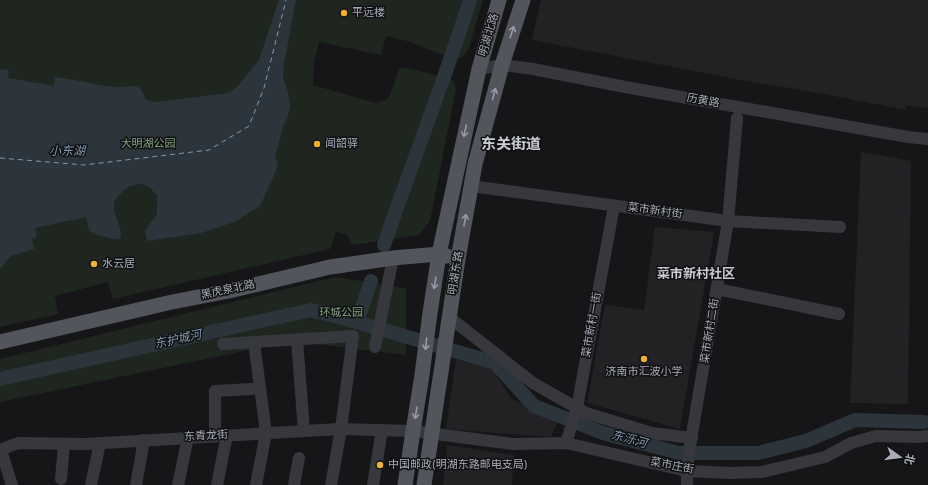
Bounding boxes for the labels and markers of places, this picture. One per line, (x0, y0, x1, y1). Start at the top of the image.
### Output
place label: 平远楼 (352, 6, 385, 20)
marker: 平远楼 (339, 8, 349, 18)
place label: 闻韶驿 (325, 137, 358, 151)
marker: 闻韶驿 (312, 139, 322, 149)
place label: 水云居 (102, 257, 135, 271)
marker: 水云居 (89, 259, 99, 269)
marker: 济南市汇波小学 (639, 354, 649, 364)
place label: 济南市汇波小学 (606, 365, 683, 379)
place label: 中国邮政(明湖东路邮电支局) (388, 458, 528, 472)
marker: 中国邮政(明湖东路邮电支局) (375, 460, 385, 470)

